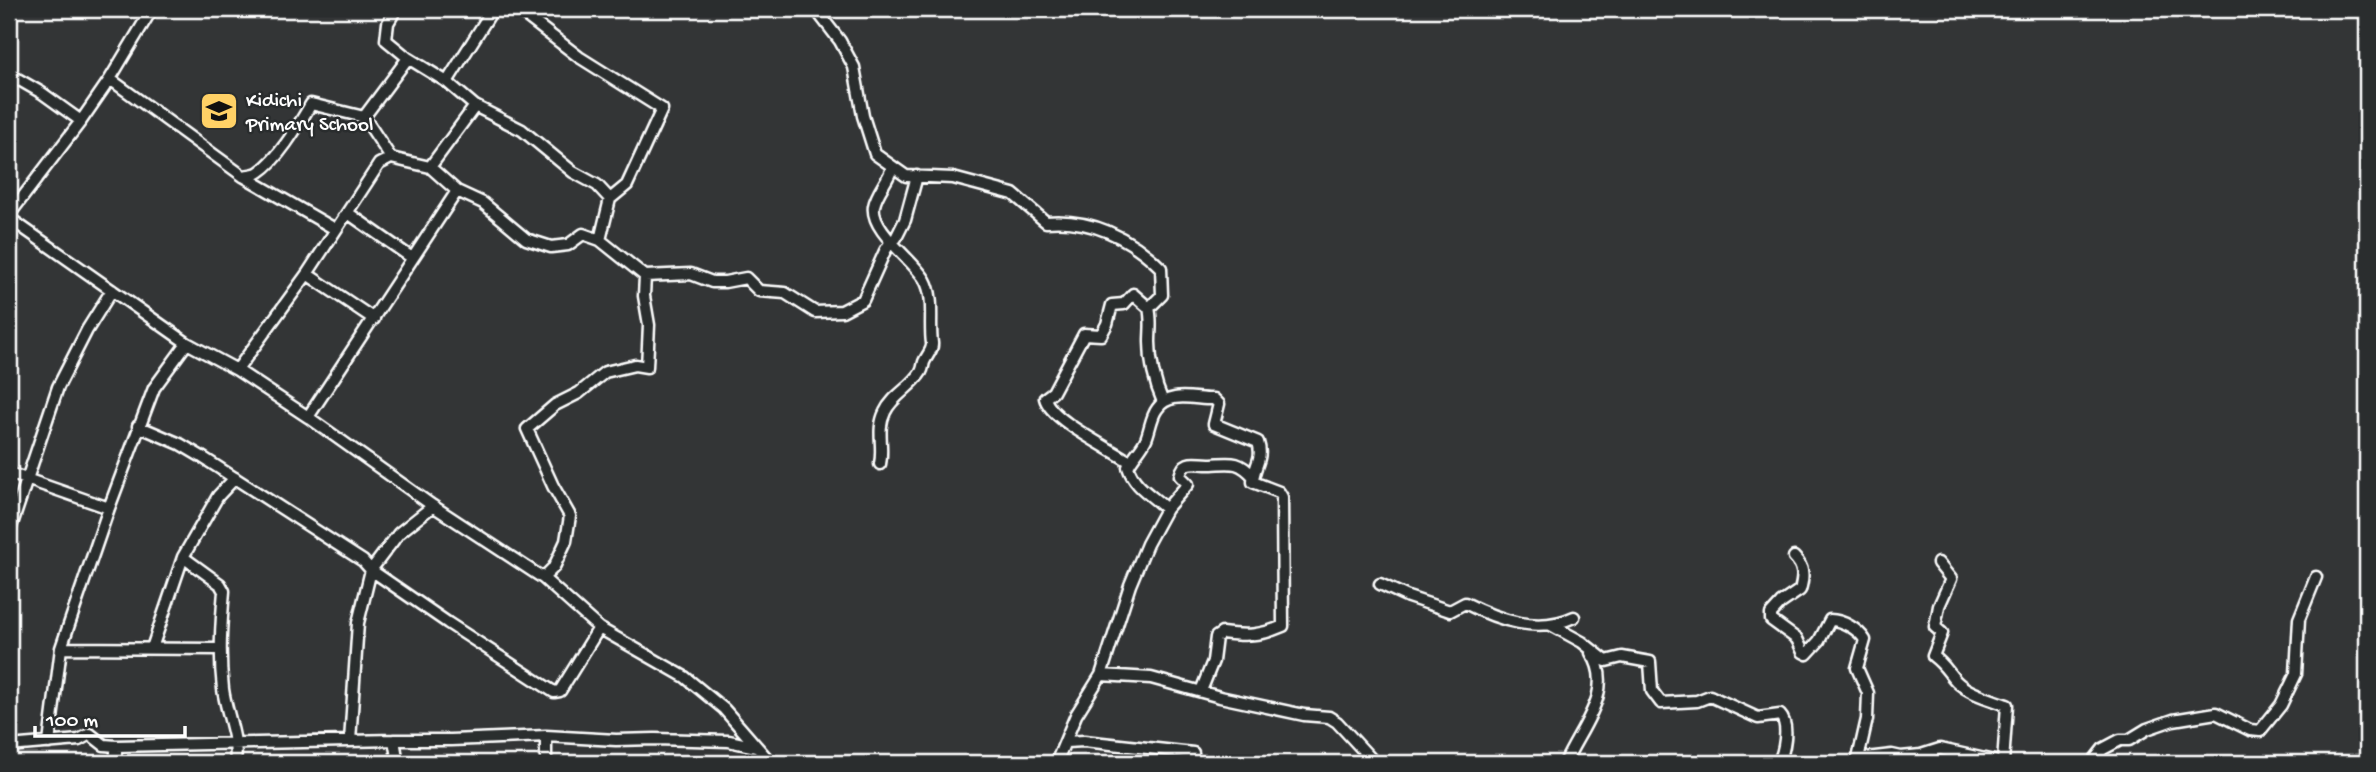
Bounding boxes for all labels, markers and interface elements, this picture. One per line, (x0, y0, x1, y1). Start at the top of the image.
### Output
school or university icon: Kidichi Primary School (198, 90, 240, 132)
place label: Kidichi Primary School (245, 90, 373, 139)
scale bar (35, 695, 186, 739)
text: 100 m (45, 710, 98, 735)

